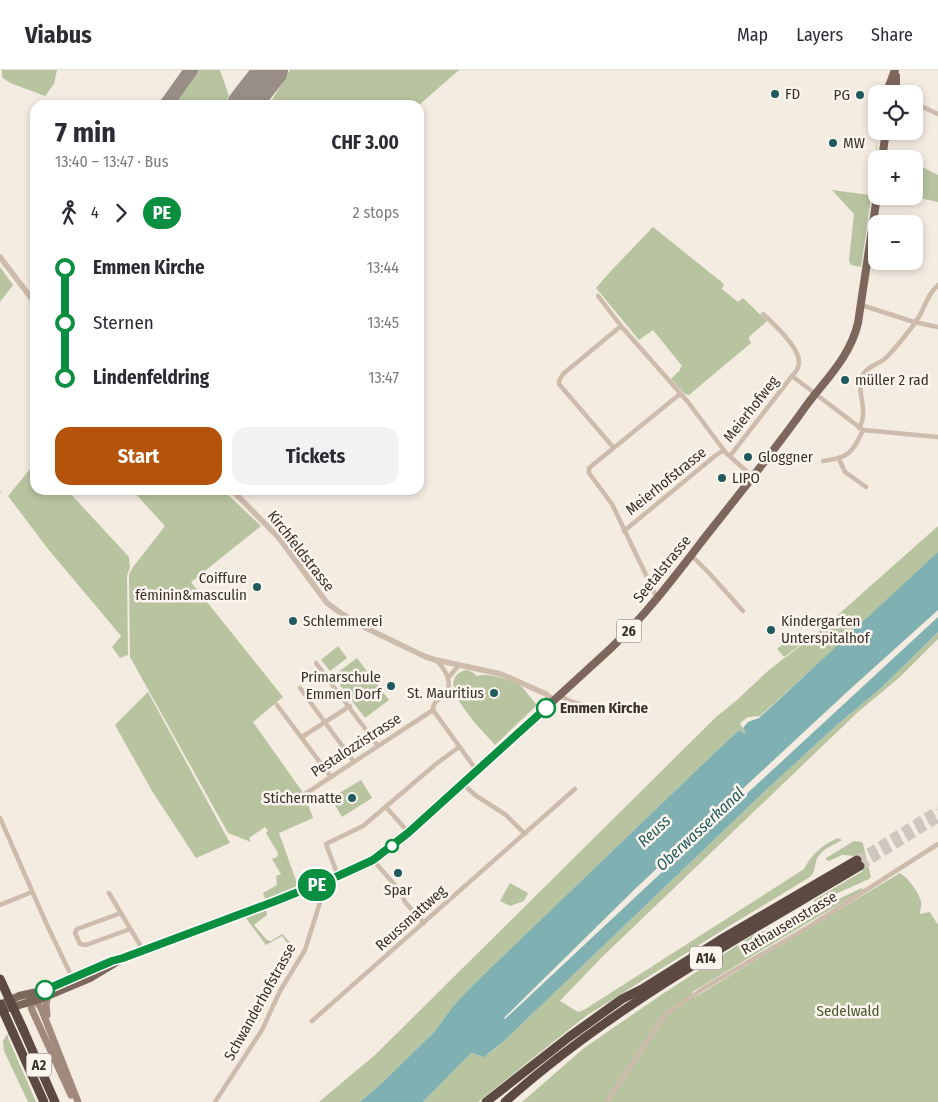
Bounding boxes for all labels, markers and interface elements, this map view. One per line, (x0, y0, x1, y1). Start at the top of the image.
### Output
text: Viabus (25, 21, 92, 49)
text: Map (737, 24, 768, 46)
text: Layers (796, 24, 843, 46)
text: Share (871, 24, 913, 46)
place label: FD (785, 85, 800, 103)
map controls (868, 85, 923, 270)
button: locate (868, 85, 923, 140)
place label: PG (834, 86, 850, 104)
marker: FD (769, 88, 781, 100)
marker: PG (854, 89, 866, 101)
text: 7 min (55, 116, 116, 149)
text: CHF 3.00 (331, 131, 399, 154)
place label: MW (843, 134, 865, 152)
marker: MW (827, 137, 839, 149)
button: + (868, 150, 923, 205)
text: 13:40 – 13:47 · Bus (55, 152, 169, 171)
icon: walk (55, 199, 83, 227)
icon: forward (107, 199, 135, 227)
text: PE (153, 202, 171, 224)
text: 4 (91, 203, 99, 222)
text: 2 stops (353, 203, 399, 222)
button: − (868, 215, 923, 270)
text: Emmen Kirche (93, 256, 205, 279)
text: 13:44 (367, 258, 399, 277)
text: Sternen (93, 311, 154, 334)
text: 13:45 (367, 313, 399, 332)
text: Lindenfeldring (93, 366, 209, 389)
text: 13:47 (368, 368, 399, 387)
place label: müller 2 rad (855, 371, 929, 389)
street label: Meierhofweg (720, 372, 782, 446)
marker: müller 2 rad (839, 374, 851, 386)
button: Start (55, 427, 222, 485)
button: Tickets (232, 427, 399, 485)
street label: Meierhofstrasse (622, 443, 710, 519)
place label: Gloggner (758, 448, 814, 466)
marker: Gloggner (742, 451, 754, 463)
place label: LIPO (732, 469, 760, 487)
marker: LIPO (716, 472, 728, 484)
street label: Kirchfeldstrasse (264, 507, 338, 595)
street label: Seetalstrasse (629, 532, 695, 606)
place label: Coiffure féminin&masculin (135, 569, 247, 604)
marker: Coiffure féminin&masculin (251, 581, 263, 593)
place label: Schlemmerei (303, 612, 383, 630)
place label: Kindergarten Unterspitalhof (781, 612, 871, 647)
marker: Schlemmerei (287, 615, 299, 627)
road number: 26 (616, 620, 642, 642)
marker: Kindergarten Unterspitalhof (765, 624, 777, 636)
place label: Primarschule Emmen Dorf (301, 668, 382, 703)
marker: Primarschule Emmen Dorf (385, 680, 397, 692)
place label: St. Mauritius (407, 684, 484, 702)
marker: St. Mauritius (488, 687, 500, 699)
marker: Emmen Kirche (536, 698, 556, 718)
place label: Emmen Kirche (560, 699, 649, 717)
street label: Pestalozzistrasse (308, 709, 404, 781)
water label: Oberwasserkanal (652, 783, 748, 875)
place label: Stichermatte (263, 789, 342, 807)
marker: Stichermatte (346, 792, 358, 804)
water label: Reuss (634, 811, 674, 851)
unlabelled marker (385, 839, 399, 853)
marker: Spar (392, 867, 404, 879)
line badge: PE (294, 869, 340, 901)
text: PE (308, 874, 326, 896)
place label: Spar (384, 881, 413, 899)
street label: Reussmattweg (372, 882, 450, 954)
street label: Rathausenstrasse (738, 887, 840, 959)
street label: Schwanderhofstrasse (220, 940, 300, 1064)
road number: A14 (690, 946, 722, 970)
unlabelled marker (35, 980, 55, 1000)
park label: Sedelwald (816, 1002, 880, 1020)
road number: A2 (26, 1054, 52, 1076)

